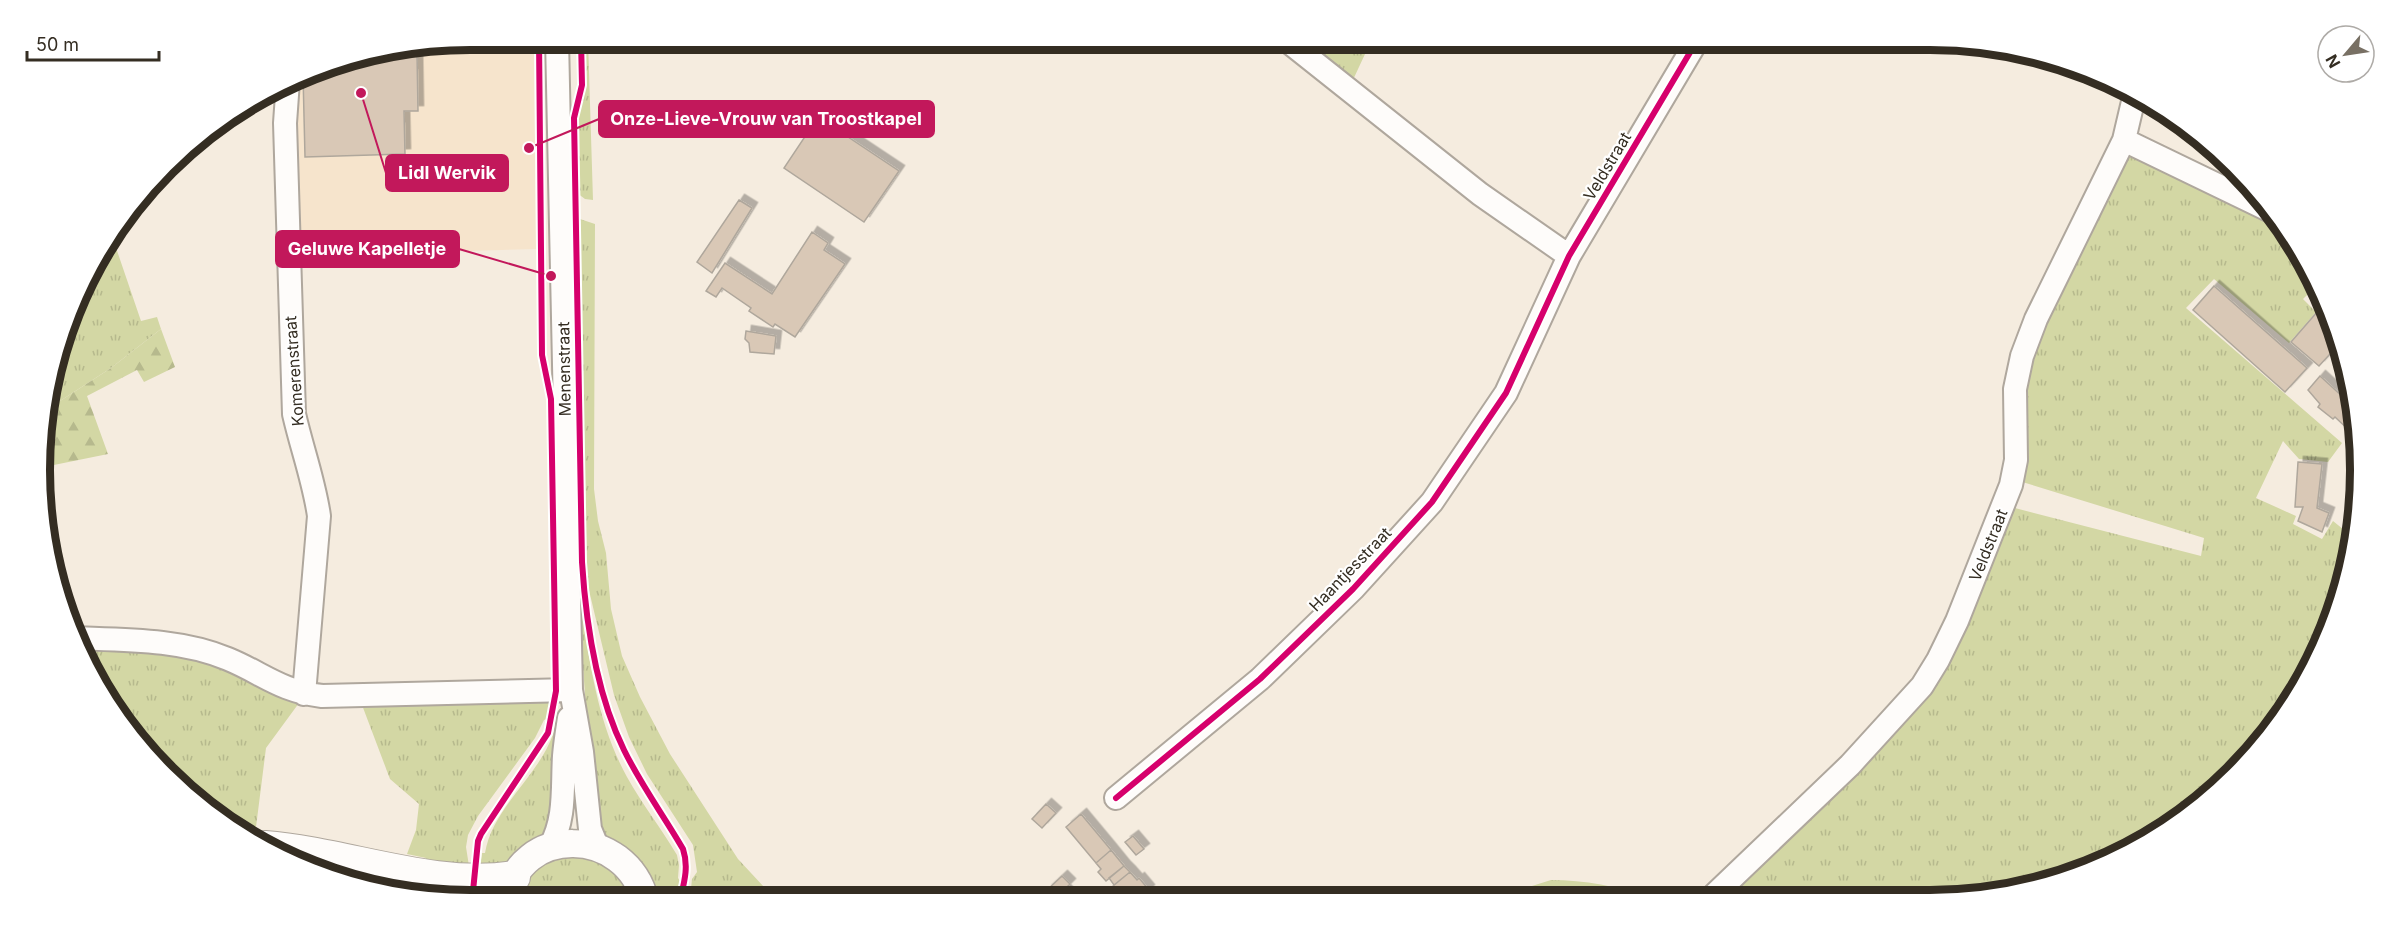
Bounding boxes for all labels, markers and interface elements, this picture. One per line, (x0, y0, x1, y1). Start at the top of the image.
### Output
scale bar (27, 24, 159, 62)
north arrow (2316, 24, 2376, 84)
text: 50 m (36, 34, 79, 55)
text: N (2321, 51, 2345, 71)
callout: Onze-Lieve-Vrouw van Troostkapel (599, 101, 934, 137)
text: Onze-Lieve-Vrouw van Troostkapel (610, 108, 922, 129)
street label: Veldstraat (1579, 128, 1635, 204)
callout: Lidl Wervik (386, 155, 508, 191)
text: Lidl Wervik (398, 162, 496, 183)
callout: Geluwe Kapelletje (276, 231, 459, 267)
text: Geluwe Kapelletje (288, 238, 447, 259)
street label: Komerenstraat (280, 315, 308, 427)
street label: Menenstraat (553, 321, 575, 417)
street label: Veldstraat (1964, 506, 2012, 584)
street label: Haantjesstraat (1305, 523, 1395, 615)

